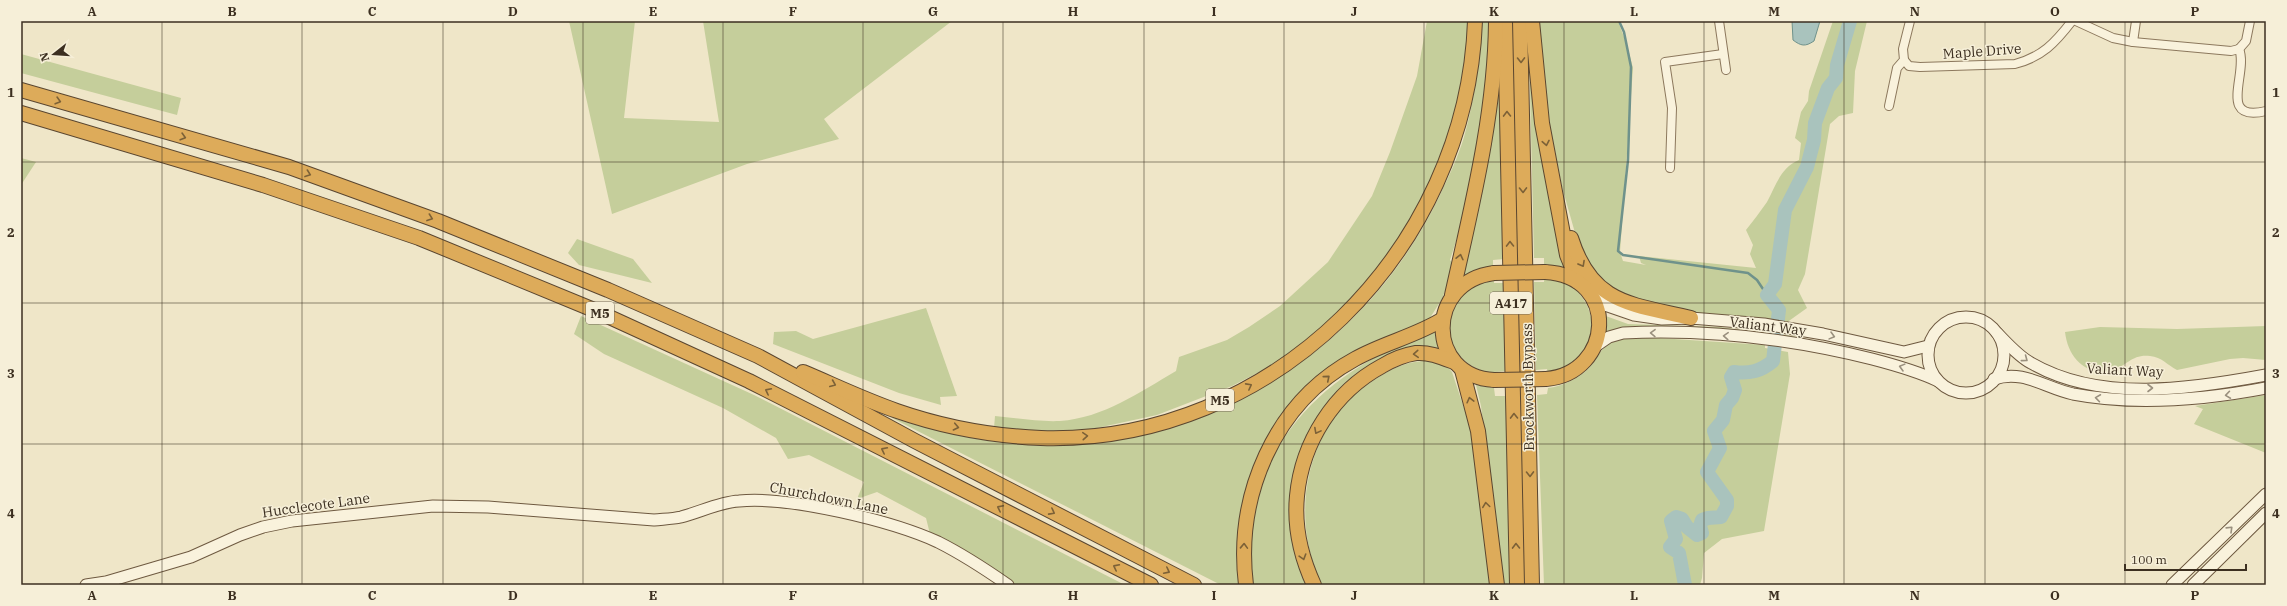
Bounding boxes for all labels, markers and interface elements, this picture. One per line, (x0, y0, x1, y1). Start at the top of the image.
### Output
text: A (87, 3, 97, 20)
text: B (227, 3, 237, 20)
text: C (368, 3, 377, 20)
text: D (508, 3, 518, 20)
text: E (649, 3, 657, 20)
text: F (789, 3, 797, 20)
text: G (928, 3, 938, 20)
text: H (1068, 3, 1079, 20)
text: I (1212, 3, 1217, 20)
text: J (1351, 3, 1358, 20)
text: K (1489, 3, 1499, 20)
text: L (1630, 3, 1638, 20)
text: M (1768, 3, 1780, 20)
text: N (1910, 3, 1920, 20)
text: O (2050, 3, 2060, 20)
text: P (2191, 3, 2200, 20)
north arrow (34, 34, 74, 74)
street label: Maple Drive (1942, 39, 2022, 63)
text: N (36, 50, 52, 63)
one-way arrow (1517, 57, 1525, 63)
text: 1 (7, 84, 15, 101)
text: 1 (2272, 84, 2280, 101)
one-way arrow (55, 96, 62, 104)
one-way arrow (1503, 111, 1511, 117)
one-way arrow (180, 132, 187, 141)
one-way arrow (1541, 140, 1550, 146)
one-way arrow (304, 170, 311, 178)
one-way arrow (1519, 187, 1527, 193)
one-way arrow (427, 213, 434, 222)
text: 2 (7, 224, 15, 241)
text: 2 (2272, 224, 2280, 241)
one-way arrow (1506, 241, 1514, 247)
one-way arrow (1456, 254, 1464, 260)
one-way arrow (1578, 260, 1585, 268)
road number: A417 (1490, 292, 1532, 314)
road number: M5 (586, 302, 614, 324)
street label: Valiant Way (1729, 312, 1808, 340)
street label: Brockworth Bypass (1518, 323, 1538, 451)
one-way arrow (1650, 329, 1656, 337)
one-way arrow (1723, 331, 1729, 340)
one-way arrow (1828, 331, 1835, 340)
one-way arrow (1413, 350, 1419, 358)
one-way arrow (2021, 354, 2028, 361)
street label: Valiant Way (2086, 359, 2164, 381)
one-way arrow (1899, 363, 1906, 372)
text: 3 (7, 365, 15, 382)
text: 3 (2272, 365, 2280, 382)
one-way arrow (1322, 375, 1330, 382)
one-way arrow (830, 380, 837, 388)
one-way arrow (1244, 384, 1252, 391)
one-way arrow (2147, 384, 2153, 392)
one-way arrow (765, 388, 772, 396)
road number: M5 (1206, 389, 1234, 411)
one-way arrow (2224, 390, 2231, 399)
one-way arrow (2095, 394, 2101, 403)
one-way arrow (1467, 397, 1475, 404)
one-way arrow (1510, 413, 1518, 419)
one-way arrow (953, 423, 959, 431)
one-way arrow (1314, 427, 1322, 434)
one-way arrow (1082, 431, 1088, 440)
one-way arrow (880, 448, 888, 455)
one-way arrow (1526, 471, 1534, 477)
street label: Churchdown Lane (768, 478, 890, 518)
street label: Hucclecote Lane (261, 489, 371, 521)
one-way arrow (1482, 502, 1491, 508)
text: 4 (7, 505, 15, 522)
text: 4 (2272, 505, 2280, 522)
one-way arrow (997, 506, 1004, 513)
one-way arrow (1048, 507, 1055, 514)
one-way arrow (2225, 526, 2233, 534)
one-way arrow (1240, 543, 1248, 549)
one-way arrow (1512, 543, 1521, 549)
scale bar (2125, 546, 2246, 572)
text: 100 m (2131, 552, 2167, 567)
one-way arrow (1298, 553, 1307, 560)
one-way arrow (1113, 564, 1120, 572)
one-way arrow (1163, 567, 1171, 574)
text: A (87, 587, 97, 604)
text: B (227, 587, 237, 604)
text: C (368, 587, 377, 604)
text: D (508, 587, 518, 604)
text: E (649, 587, 657, 604)
text: F (789, 587, 797, 604)
text: G (928, 587, 938, 604)
text: H (1068, 587, 1079, 604)
text: I (1212, 587, 1217, 604)
text: J (1351, 587, 1358, 604)
text: K (1489, 587, 1499, 604)
text: L (1630, 587, 1638, 604)
text: M (1768, 587, 1780, 604)
text: N (1910, 587, 1920, 604)
text: O (2050, 587, 2060, 604)
text: P (2191, 587, 2200, 604)

